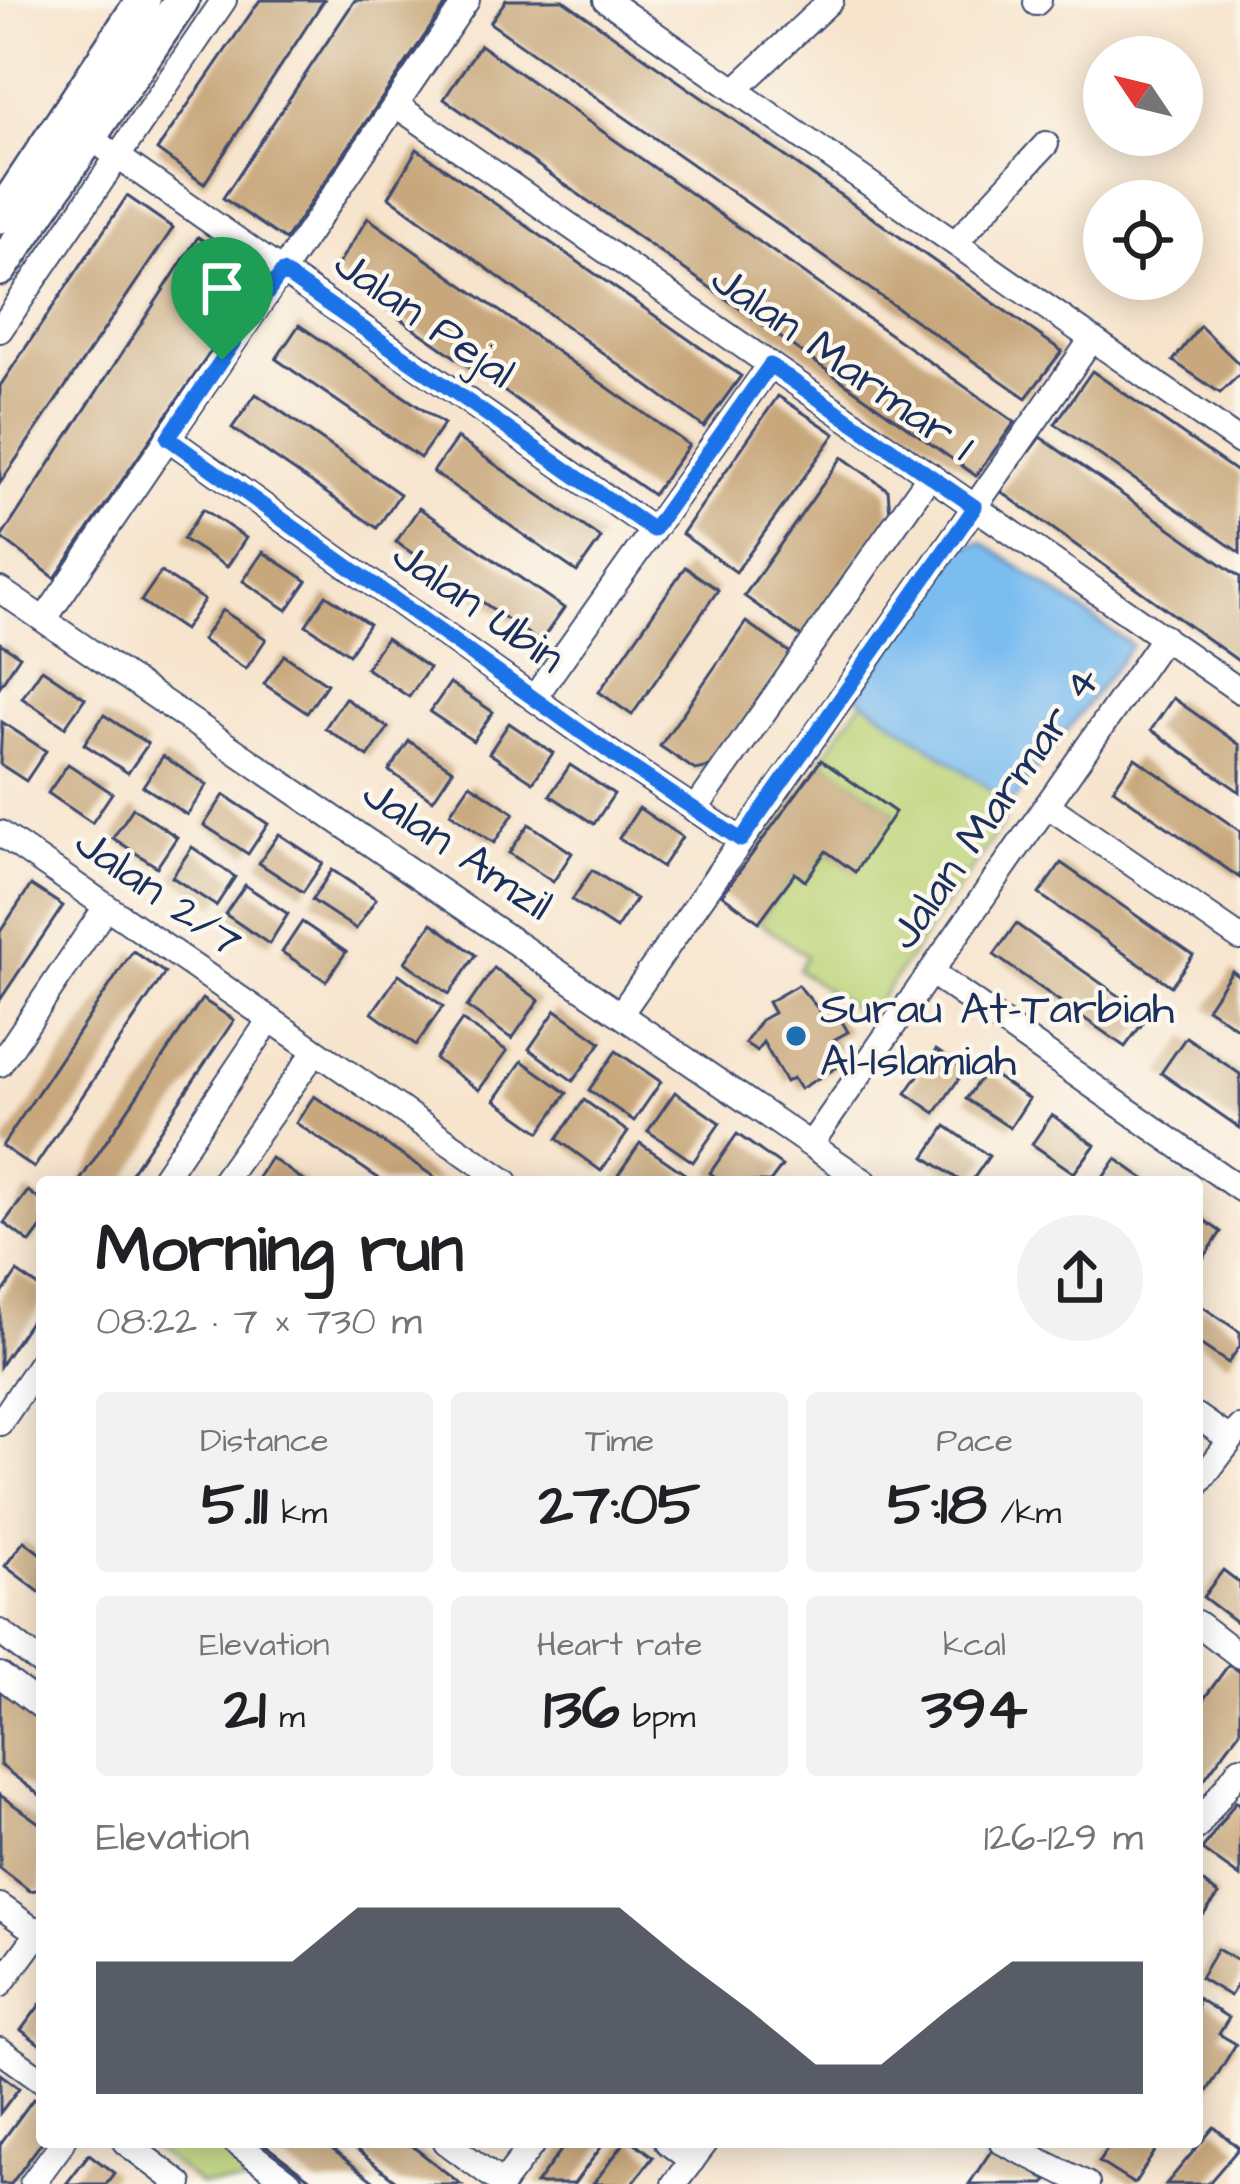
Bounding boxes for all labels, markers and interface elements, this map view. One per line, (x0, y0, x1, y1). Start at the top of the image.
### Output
north arrow (1083, 36, 1203, 156)
map controls (1083, 36, 1203, 300)
button: locate (1083, 180, 1203, 300)
street label: Jalan Pejal (321, 234, 527, 404)
pin (171, 237, 273, 360)
street label: Jalan Marmar 1 (698, 249, 986, 477)
icon: arrive (189, 255, 255, 321)
street label: Jalan Ubin (380, 525, 576, 689)
street label: Jalan Marmar 4 (874, 654, 1116, 962)
street label: Jalan Amzil (350, 764, 564, 936)
street label: Jalan 2/7 (62, 813, 254, 973)
place label: Surau At-Tarbiah Al-Islamiah (820, 979, 1174, 1093)
marker: Surau At-Tarbiah Al-Islamiah (783, 1023, 809, 1049)
text: Morning run (96, 1205, 464, 1297)
button: share (1017, 1215, 1143, 1341)
text: 08:22 · 7 × 730 m (96, 1296, 422, 1350)
text: Distance (200, 1418, 329, 1464)
text: Time (585, 1418, 654, 1464)
text: Pace (936, 1418, 1013, 1464)
text: 5.11 (202, 1464, 268, 1547)
text: 27:05 (539, 1464, 700, 1547)
text: 5:18 (888, 1464, 987, 1547)
text: km (268, 1490, 327, 1536)
text: /km (987, 1490, 1061, 1536)
text: Elevation (200, 1622, 329, 1668)
text: Heart rate (537, 1622, 702, 1668)
text: kcal (943, 1622, 1006, 1668)
text: 21 (224, 1668, 266, 1751)
text: 136 (544, 1668, 620, 1751)
text: 394 (922, 1668, 1027, 1751)
text: m (266, 1694, 305, 1740)
text: bpm (620, 1694, 695, 1740)
text: Elevation (96, 1812, 250, 1866)
text: 126–129 m (984, 1812, 1143, 1866)

